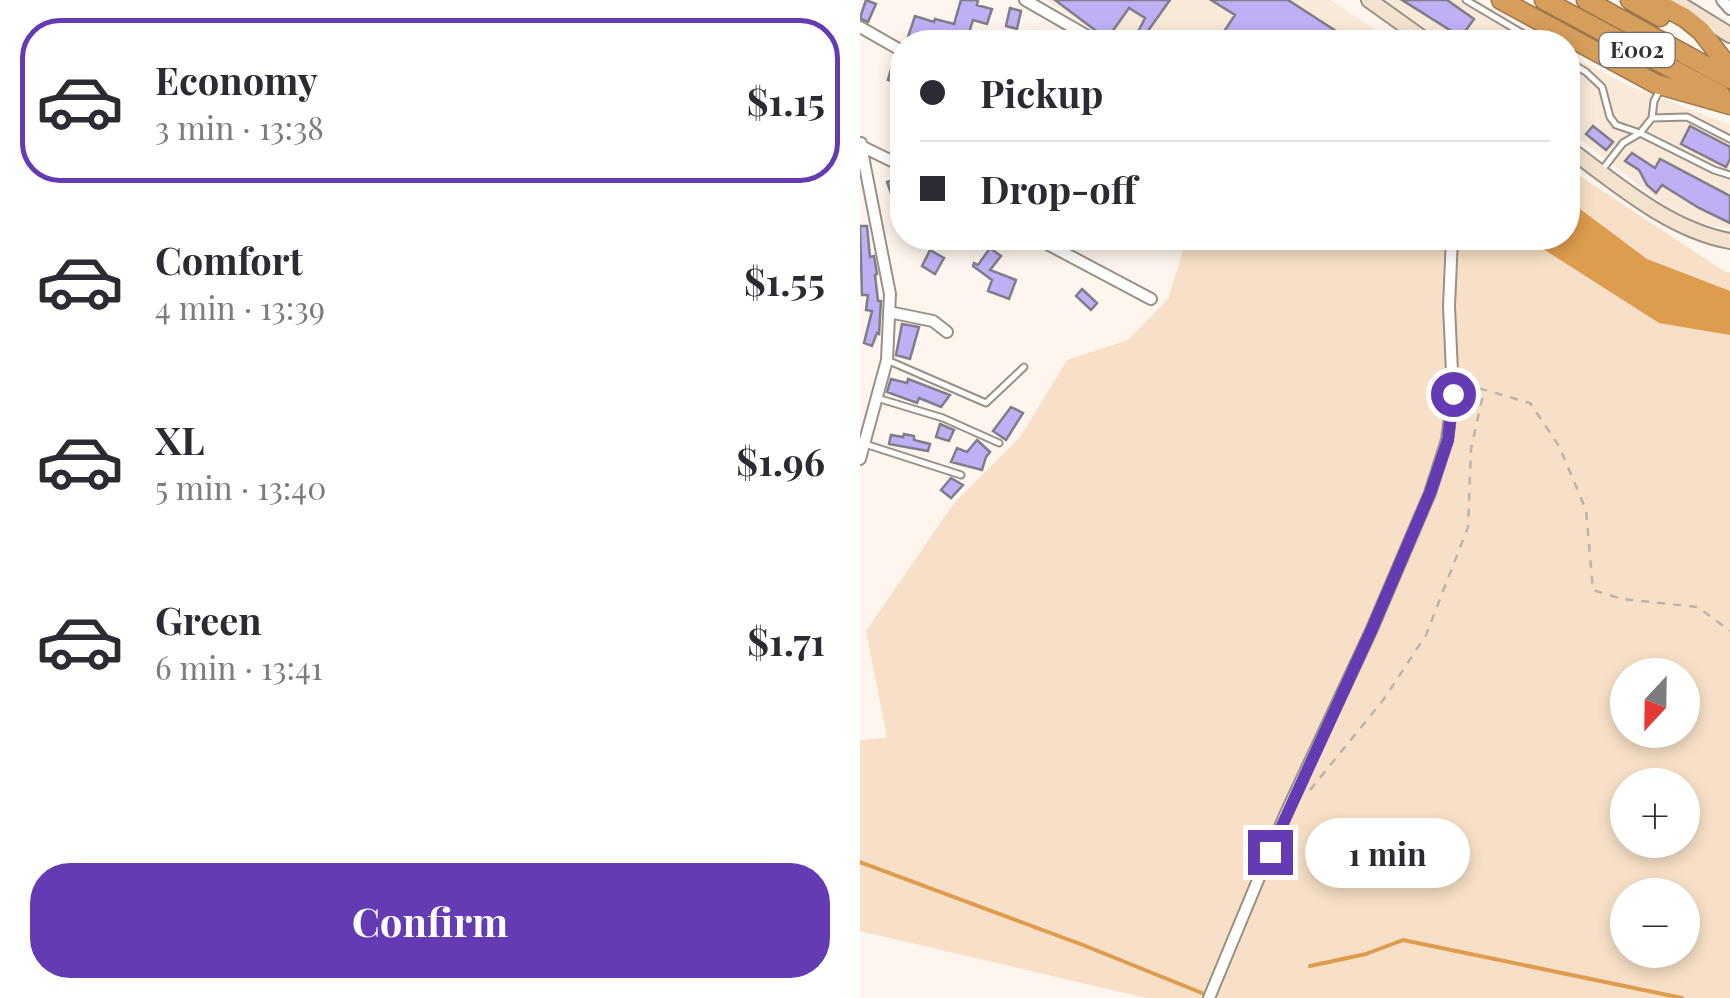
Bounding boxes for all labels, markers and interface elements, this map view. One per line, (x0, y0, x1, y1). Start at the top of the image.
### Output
road number: E002 (1600, 33, 1674, 67)
text: Economy (155, 54, 318, 105)
icon: car (35, 56, 125, 146)
text: Pickup (980, 67, 1103, 118)
text: $1.15 (747, 75, 825, 126)
text: 3 min · 13:38 (155, 105, 324, 148)
text: Drop-off (980, 163, 1137, 214)
text: Comfort (155, 234, 303, 285)
icon: car (35, 236, 125, 326)
text: $1.55 (744, 255, 825, 306)
text: 4 min · 13:39 (155, 285, 325, 328)
route start (1431, 372, 1476, 417)
text: XL (155, 414, 204, 465)
icon: car (35, 416, 125, 506)
text: $1.96 (736, 435, 825, 486)
text: 5 min · 13:40 (155, 465, 326, 508)
text: Green (155, 594, 262, 645)
icon: car (35, 596, 125, 686)
text: $1.71 (747, 615, 825, 666)
text: 6 min · 13:41 (155, 645, 323, 688)
north arrow (1610, 658, 1700, 748)
map controls (1610, 658, 1700, 968)
button: + (1610, 768, 1700, 858)
callout: 1 min (1305, 817, 1470, 887)
route end (1248, 830, 1293, 875)
text: 1 min (1348, 831, 1427, 874)
button: Confirm (30, 863, 830, 978)
button: − (1610, 878, 1700, 968)

